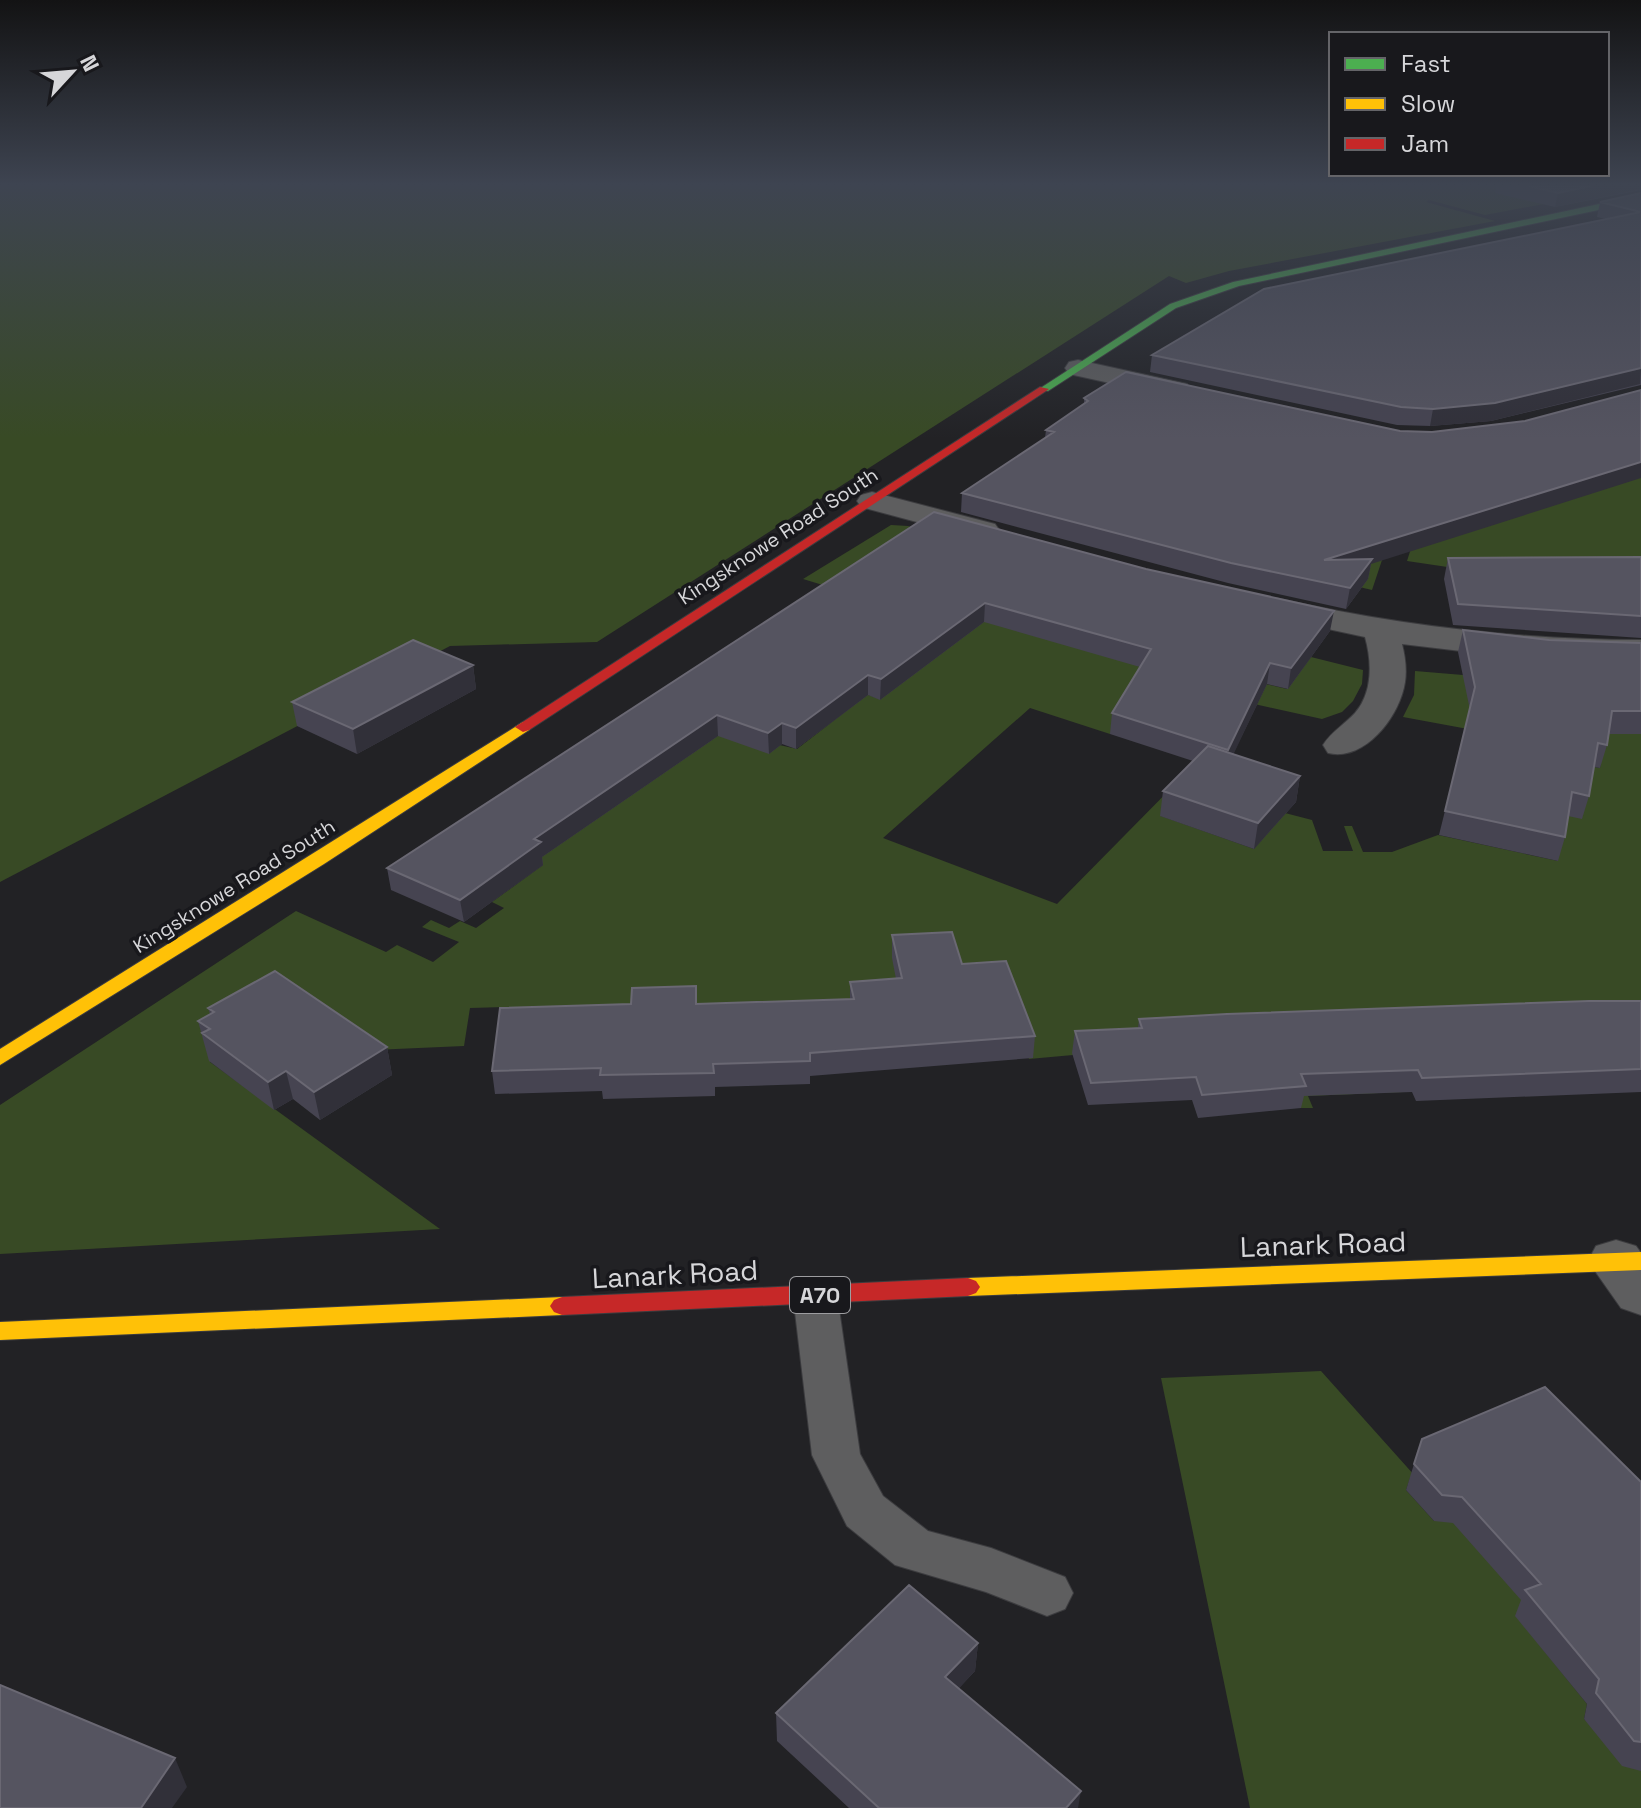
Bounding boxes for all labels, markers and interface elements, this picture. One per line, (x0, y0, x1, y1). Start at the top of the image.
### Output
north arrow (32, 32, 112, 112)
legend (1329, 32, 1609, 176)
text: Fast (1401, 48, 1451, 79)
text: N (74, 50, 106, 76)
text: Slow (1401, 88, 1455, 119)
text: Jam (1401, 128, 1449, 159)
street label: Kingsknowe Road South (673, 462, 883, 610)
street label: Kingsknowe Road South (128, 813, 340, 959)
street label: Lanark Road (1239, 1223, 1407, 1265)
street label: Lanark Road (591, 1252, 759, 1296)
road number: A70 (790, 1277, 850, 1313)

